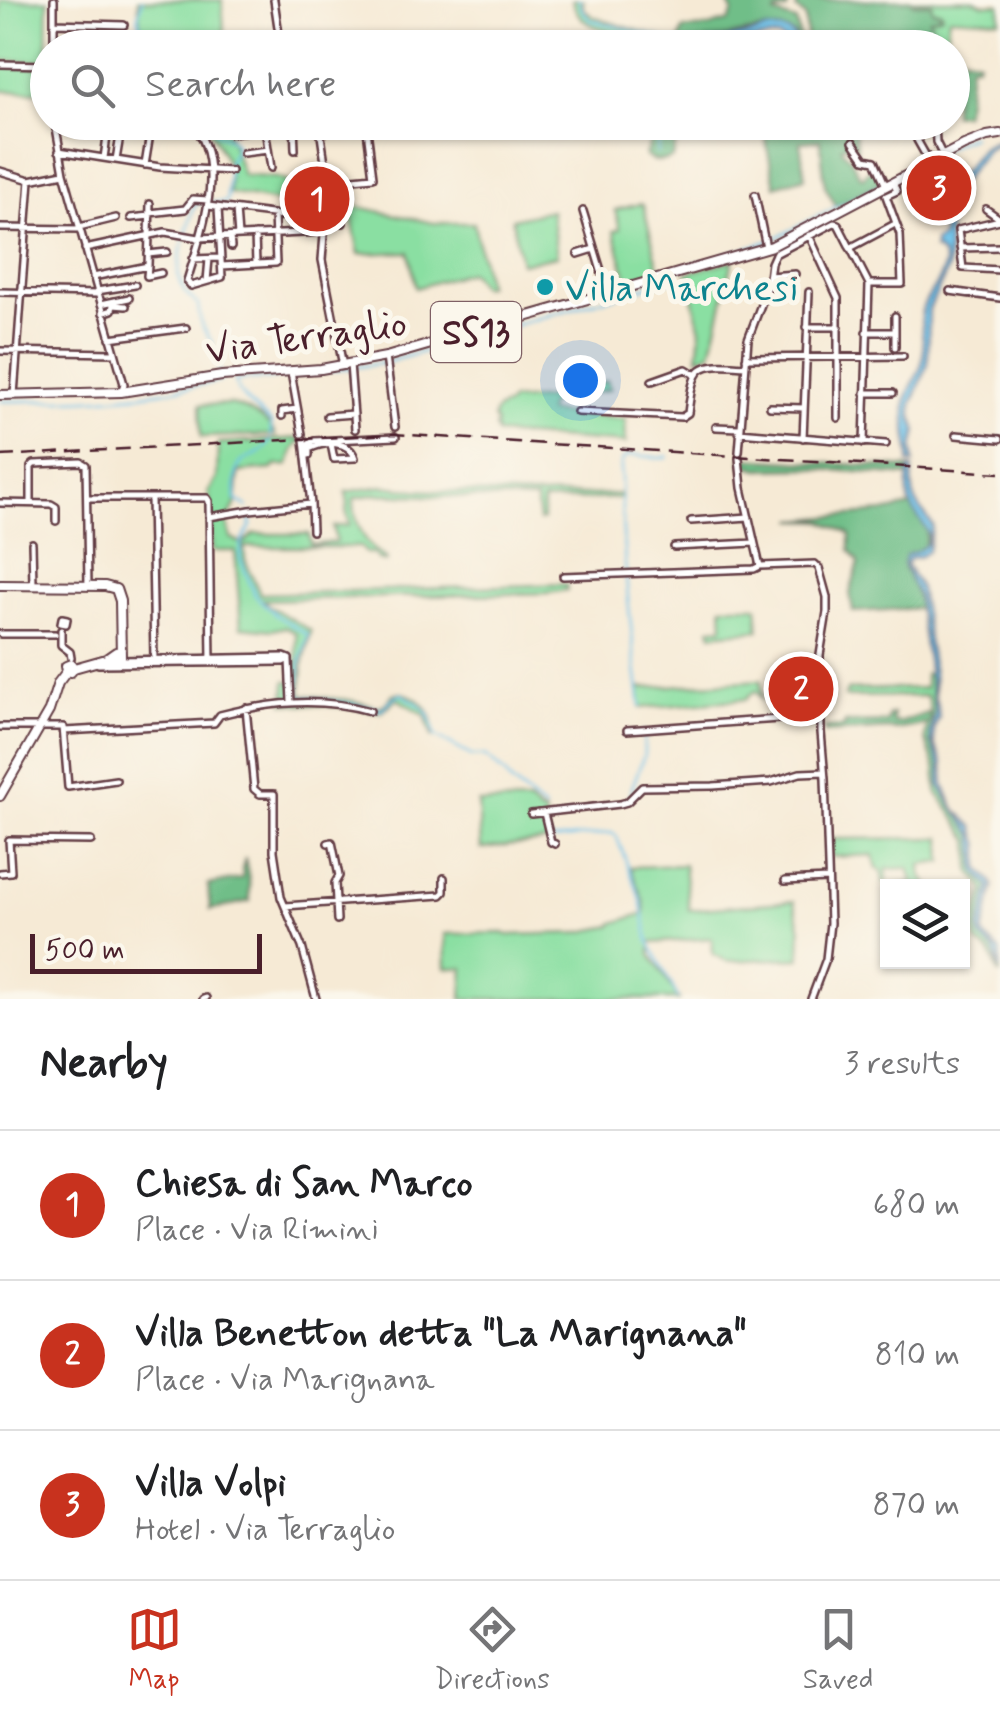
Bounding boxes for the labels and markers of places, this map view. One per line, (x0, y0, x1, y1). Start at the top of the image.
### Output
pin: 3 (906, 150, 972, 226)
pin: 1 (284, 162, 350, 236)
place label: Villa Marchesi (565, 265, 798, 314)
marker: Villa Marchesi (534, 276, 556, 298)
pin: 2 (768, 652, 834, 726)

